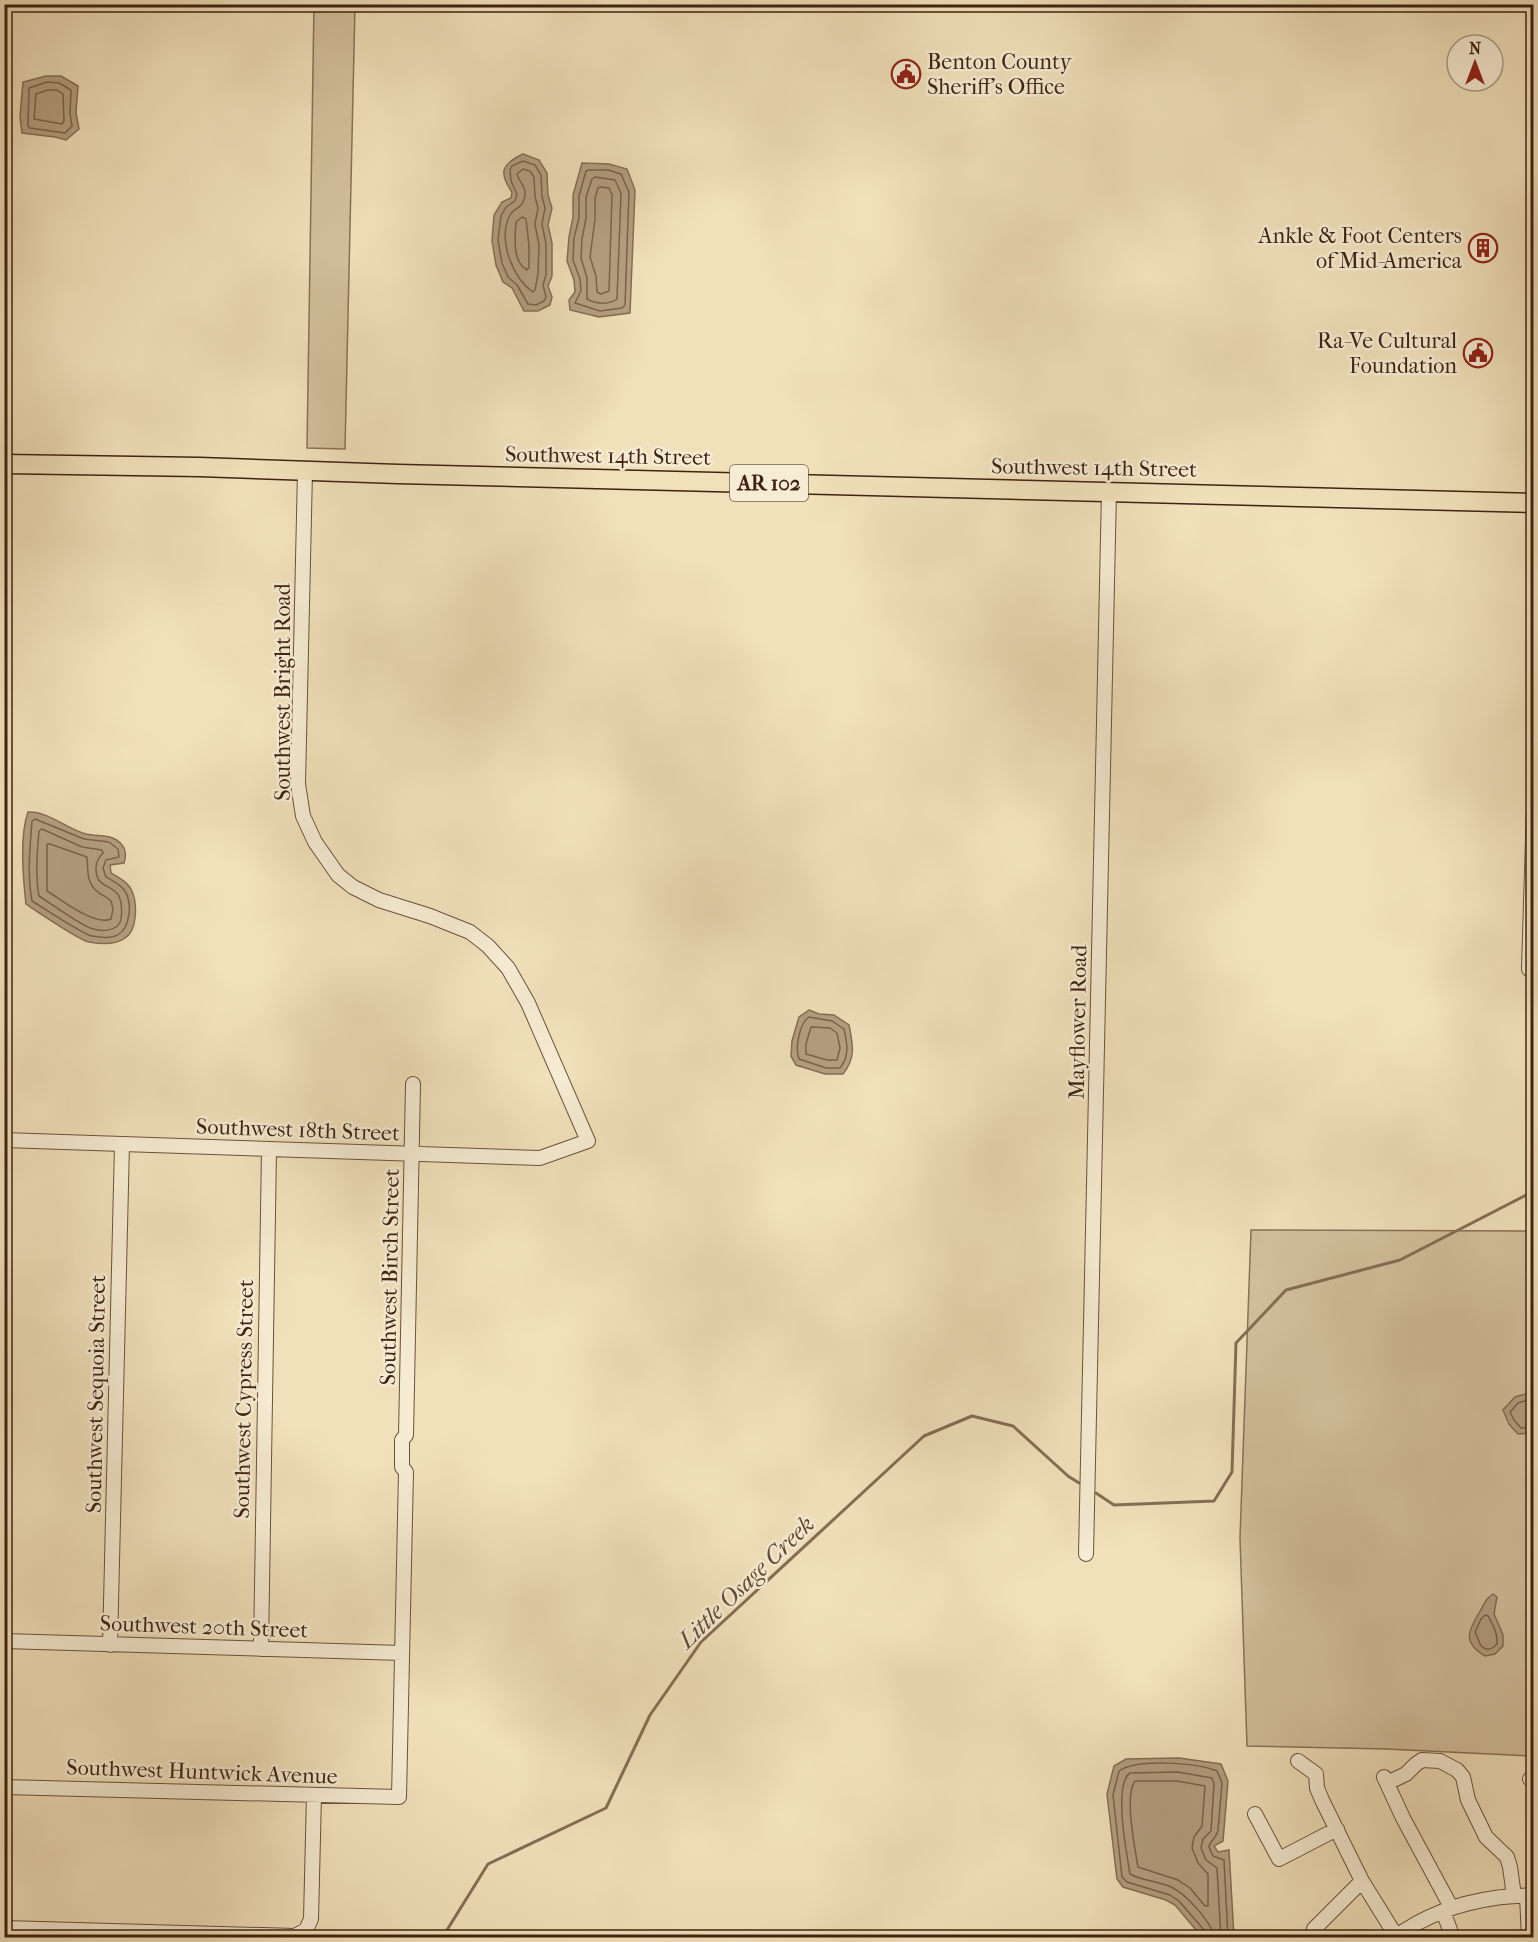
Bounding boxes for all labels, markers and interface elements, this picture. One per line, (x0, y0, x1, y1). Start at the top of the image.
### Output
north arrow (1445, 33, 1505, 93)
text: N (1469, 39, 1482, 58)
place label: Benton County Sheriff's Office (927, 49, 1073, 100)
public building icon: Benton County Sheriff's Office (890, 58, 922, 90)
place label: Ankle & Foot Centers of Mid-America (1257, 223, 1463, 274)
building icon: Ankle & Foot Centers of Mid-America (1467, 232, 1499, 264)
place label: Ra-Ve Cultural Foundation (1317, 328, 1457, 379)
public building icon: Ra-Ve Cultural Foundation (1462, 337, 1494, 369)
street label: Southwest 14th Street (505, 441, 711, 471)
street label: Southwest 14th Street (991, 453, 1197, 483)
road number: AR 102 (730, 465, 808, 501)
street label: Southwest Bright Road (270, 582, 296, 801)
street label: Mayflower Road (1064, 943, 1092, 1100)
street label: Southwest 18th Street (196, 1113, 400, 1147)
street label: Southwest Birch Street (375, 1168, 405, 1386)
street label: Southwest Sequoia Street (81, 1274, 111, 1513)
street label: Southwest Cypress Street (229, 1279, 259, 1519)
water label: Little Osage Creek (671, 1510, 820, 1655)
street label: Southwest 20th Street (99, 1610, 309, 1644)
street label: Southwest Huntwick Avenue (66, 1754, 338, 1790)

